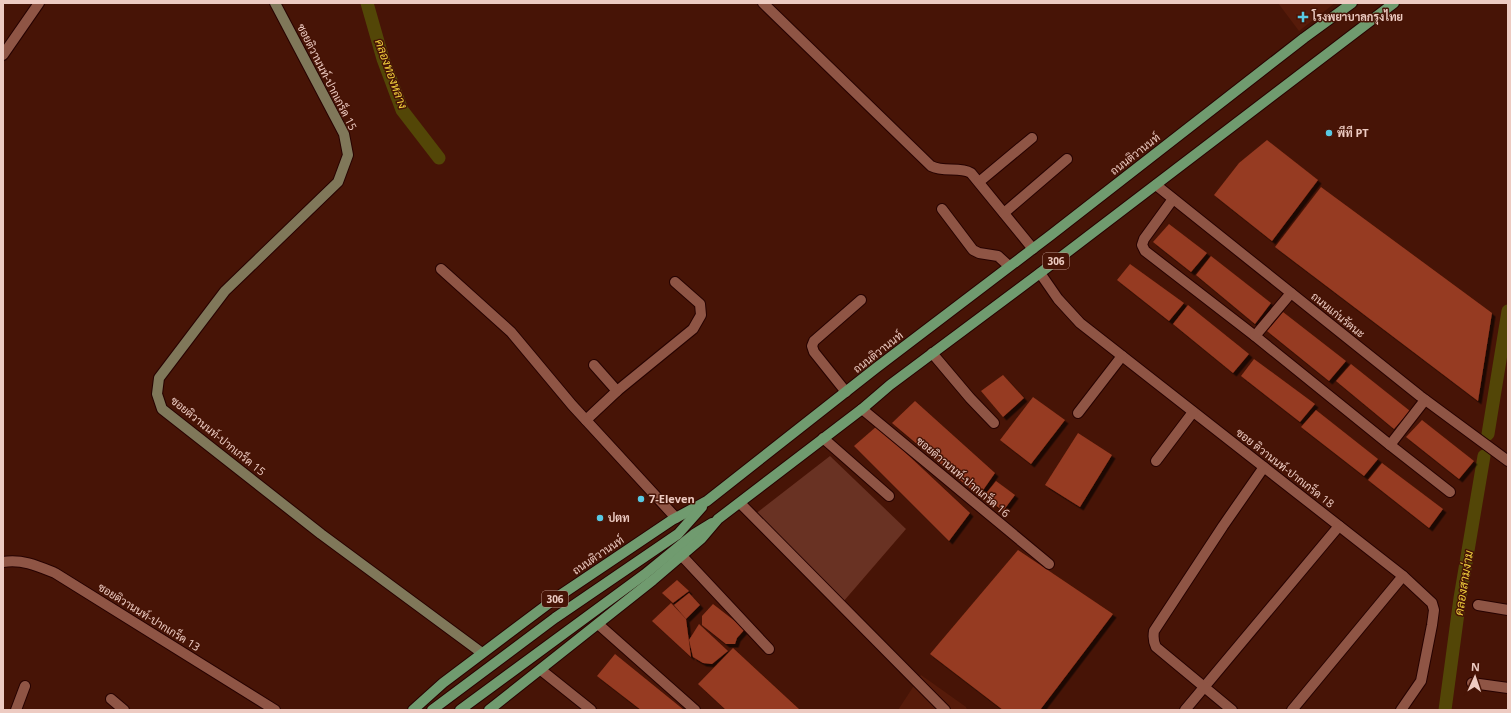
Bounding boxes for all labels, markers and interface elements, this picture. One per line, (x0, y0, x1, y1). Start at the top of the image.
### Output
place label: โรงพยาบาลกรุงไทย (1311, 9, 1403, 25)
marker: โรงพยาบาลกรุงไทย (1297, 11, 1309, 23)
street label: ซอยติวานนท์-ปากเกร็ด 15 (294, 20, 362, 133)
water label: คลองทองหลาง (371, 37, 412, 112)
place label: พีที PT (1337, 125, 1369, 140)
marker: พีที PT (1324, 128, 1334, 138)
street label: ถนนติวานนท์ (1107, 129, 1163, 178)
road number: 306 (1043, 253, 1069, 269)
street label: ถนนแก่นรัตนะ (1308, 288, 1368, 341)
street label: ถนนติวานนท์ (850, 327, 906, 376)
street label: ซอยติวานนท์-ปากเกร็ด 15 (168, 392, 269, 479)
street label: ซอย ติวานนท์-ปากเกร็ด 18 (1233, 424, 1338, 511)
street label: ซอยติวานนท์-ปากเกร็ด 16 (913, 432, 1014, 520)
place label: 7-Eleven (649, 491, 695, 506)
marker: 7-Eleven (636, 494, 646, 504)
place label: ปตท (608, 510, 630, 525)
marker: ปตท (595, 513, 605, 523)
street label: ถนนติวานนท์ (569, 532, 626, 577)
water label: คลองสามง่าม (1450, 549, 1477, 617)
street label: ซอยติวานนท์-ปากเกร็ด 13 (95, 578, 204, 654)
road number: 306 (542, 591, 568, 607)
north arrow (1455, 657, 1495, 697)
text: N (1471, 659, 1480, 674)

